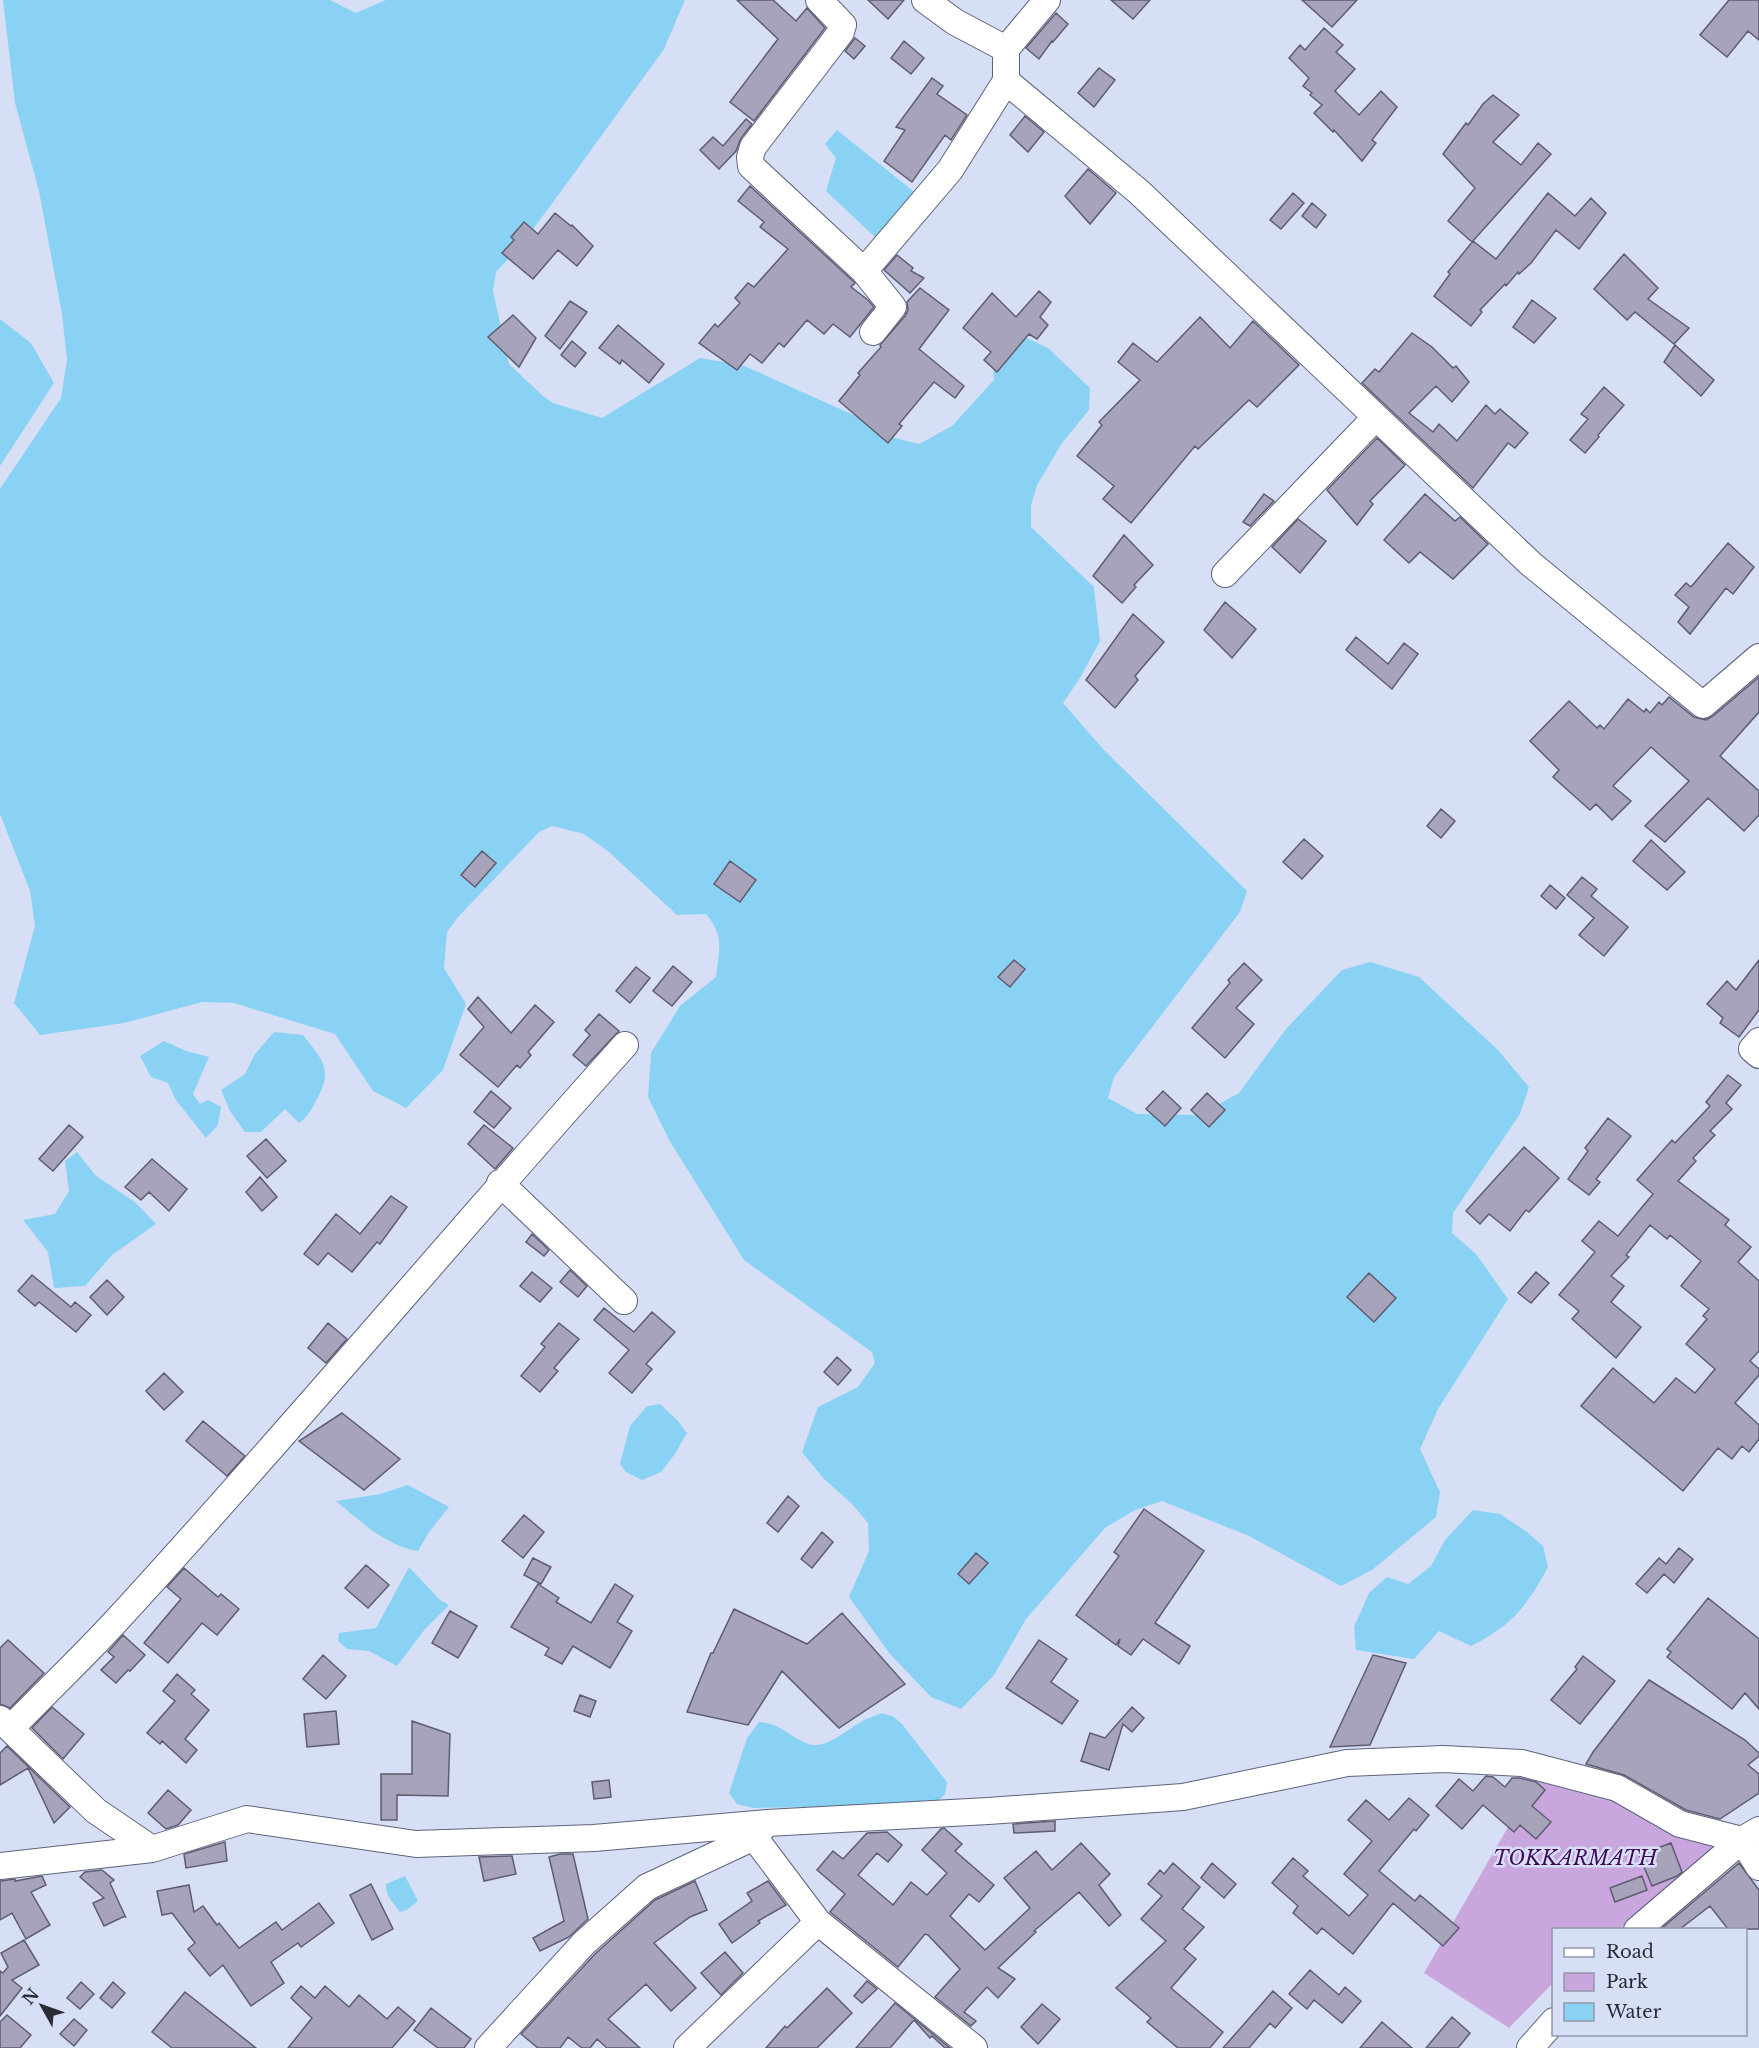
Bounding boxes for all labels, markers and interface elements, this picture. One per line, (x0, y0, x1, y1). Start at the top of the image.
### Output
park label: TOKKARMATH (1493, 1846, 1659, 1870)
legend (1552, 1928, 1747, 2036)
text: Road (1606, 1941, 1654, 1963)
text: Park (1606, 1971, 1648, 1993)
north arrow (12, 1976, 72, 2036)
text: N (18, 1984, 43, 2009)
text: Water (1605, 2001, 1662, 2023)

